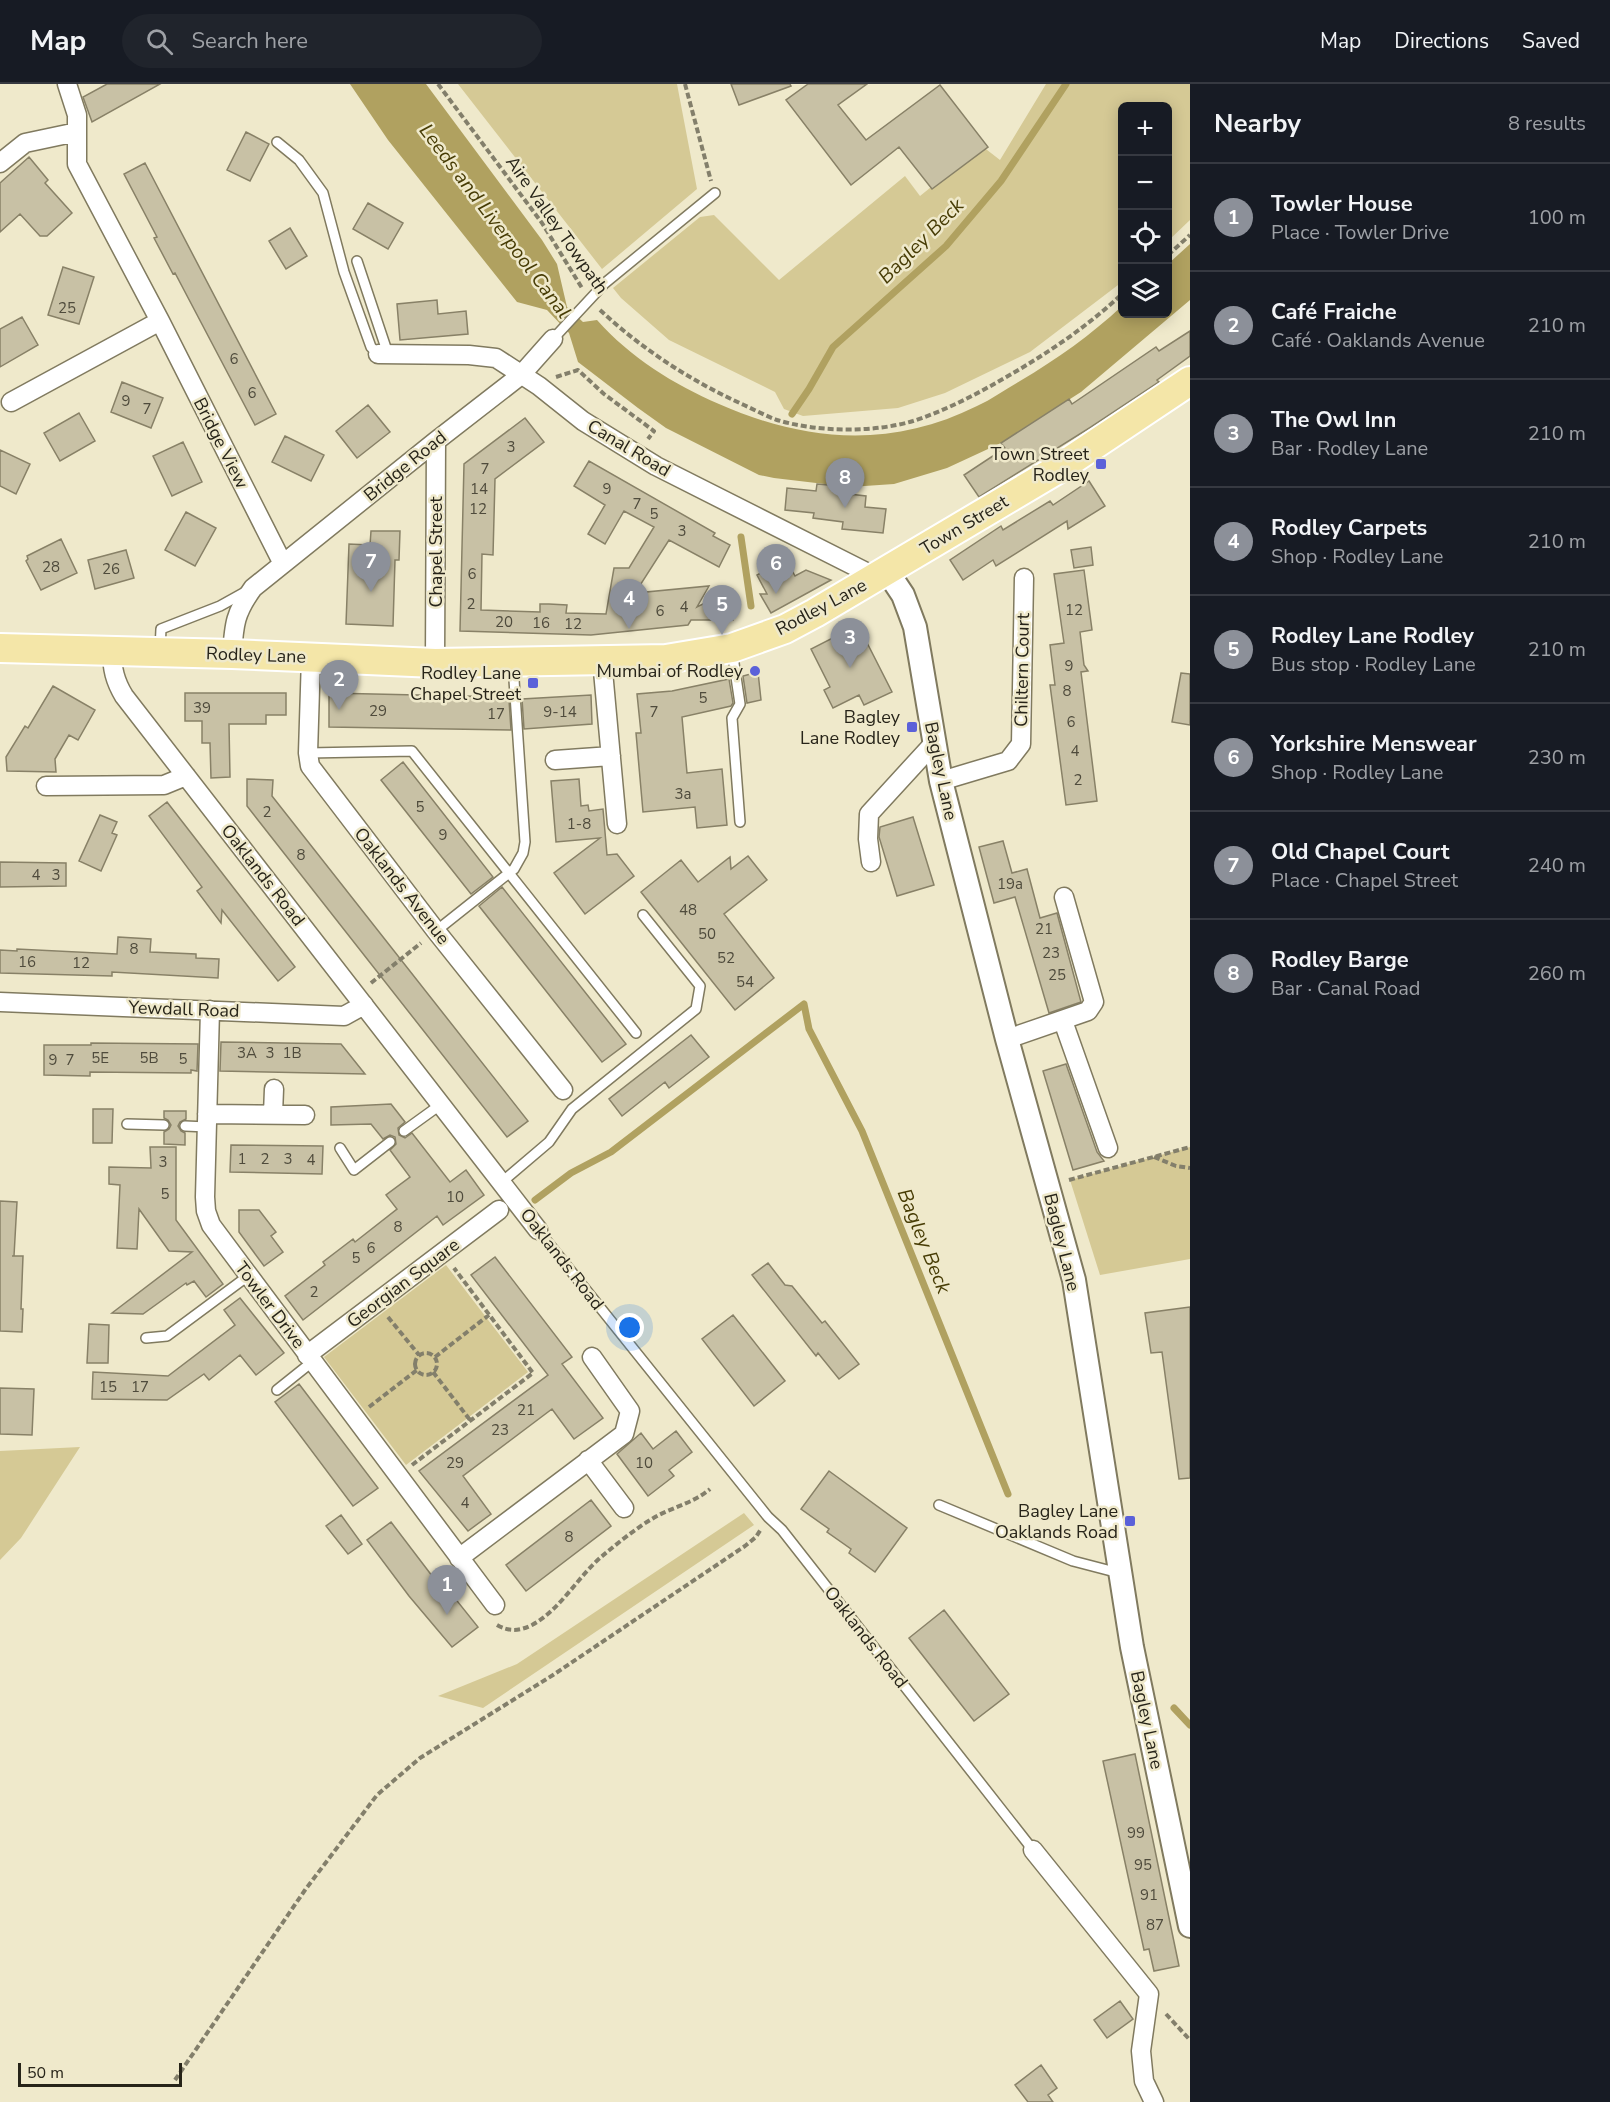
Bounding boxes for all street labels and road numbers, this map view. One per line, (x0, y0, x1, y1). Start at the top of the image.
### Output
street label: Aire Valley Towpath (500, 151, 614, 299)
street label: Bridge View (188, 393, 254, 493)
street label: Canal Road (583, 414, 675, 482)
street label: Bridge Road (359, 425, 451, 507)
street label: Town Street (916, 489, 1013, 561)
street label: Chapel Street (424, 496, 448, 608)
street label: Rodley Lane (771, 573, 871, 641)
street label: Chiltern Court (1009, 612, 1035, 727)
street label: Rodley Lane (206, 641, 306, 669)
street label: Bagley Lane (919, 720, 963, 822)
street label: Oaklands Road (216, 819, 310, 931)
street label: Oaklands Avenue (349, 822, 455, 950)
street label: Yewdall Road (127, 995, 240, 1023)
street label: Bagley Lane (1038, 1191, 1086, 1293)
street label: Oaklands Road (515, 1203, 609, 1315)
street label: Georgian Square (342, 1233, 464, 1333)
street label: Towler Drive (229, 1257, 311, 1353)
street label: Oaklands Road (819, 1581, 913, 1693)
street label: Bagley Lane (1125, 1669, 1169, 1771)

